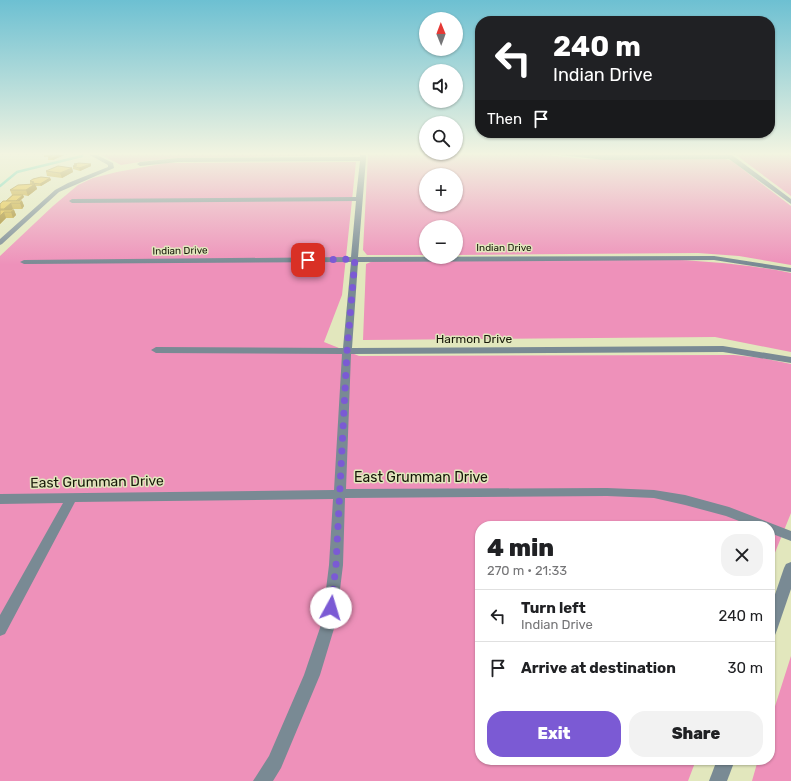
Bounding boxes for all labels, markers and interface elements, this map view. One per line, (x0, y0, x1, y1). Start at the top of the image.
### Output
north arrow (419, 12, 463, 56)
map controls (419, 12, 463, 264)
text: 240 m (553, 30, 641, 63)
icon: left (487, 32, 539, 84)
button: sound (419, 64, 463, 108)
text: Indian Drive (553, 64, 652, 86)
icon: arrive (530, 108, 552, 130)
text: Then (487, 110, 522, 128)
button: search (419, 116, 463, 160)
button: + (419, 168, 463, 212)
button: − (419, 220, 463, 264)
street label: Indian Drive (476, 242, 532, 254)
pin (291, 243, 325, 277)
street label: Indian Drive (152, 245, 208, 257)
icon: arrive (297, 249, 319, 271)
street label: Harmon Drive (436, 332, 512, 346)
street label: East Grumman Drive (354, 469, 488, 486)
street label: East Grumman Drive (30, 472, 164, 492)
text: 4 min (487, 534, 554, 562)
button: close (721, 534, 763, 576)
text: 270 m · 21:33 (487, 563, 567, 578)
position arrow (310, 587, 352, 629)
text: Turn left (521, 599, 586, 617)
icon: left (487, 605, 509, 627)
text: 240 m (718, 607, 763, 625)
text: Indian Drive (521, 617, 593, 632)
icon: arrive (487, 657, 509, 679)
text: Arrive at destination (521, 659, 676, 677)
text: 30 m (727, 659, 763, 677)
button: Exit (487, 711, 621, 757)
button: Share (629, 711, 763, 757)

